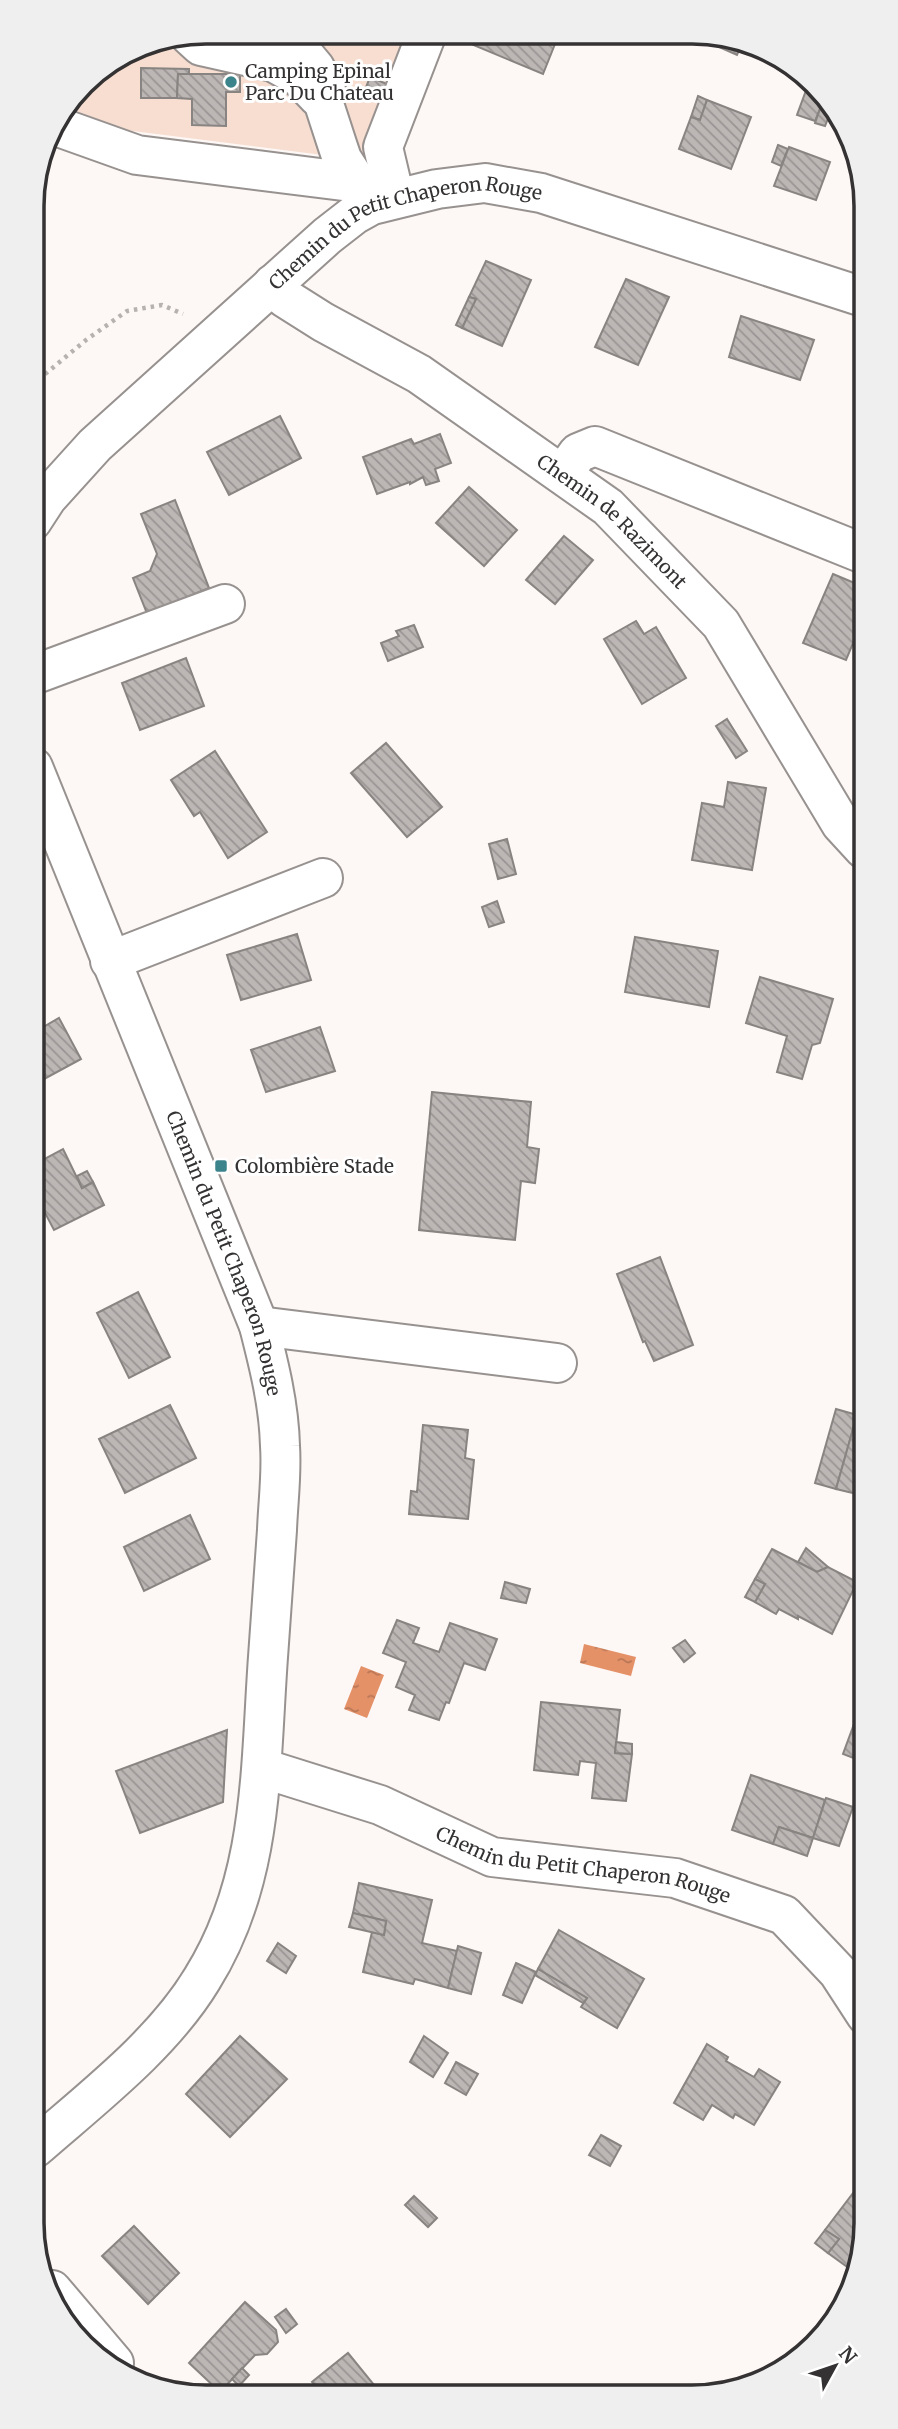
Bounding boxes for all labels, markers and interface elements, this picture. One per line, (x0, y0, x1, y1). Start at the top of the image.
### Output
place label: Camping Epinal Parc Du Chateau (245, 59, 394, 105)
marker: Camping Epinal Parc Du Chateau (223, 74, 239, 90)
street label: Chemin du Petit Chaperon Rouge (264, 171, 544, 295)
street label: Chemin de Razimont (532, 449, 693, 594)
street label: Chemin du Petit Chaperon Rouge (161, 1107, 287, 1398)
place label: Colombière Stade (235, 1154, 394, 1178)
marker: Colombière Stade (213, 1158, 229, 1174)
street label: Chemin du Petit Chaperon Rouge (432, 1821, 734, 1908)
north arrow (800, 2331, 870, 2401)
text: N (834, 2342, 862, 2369)

